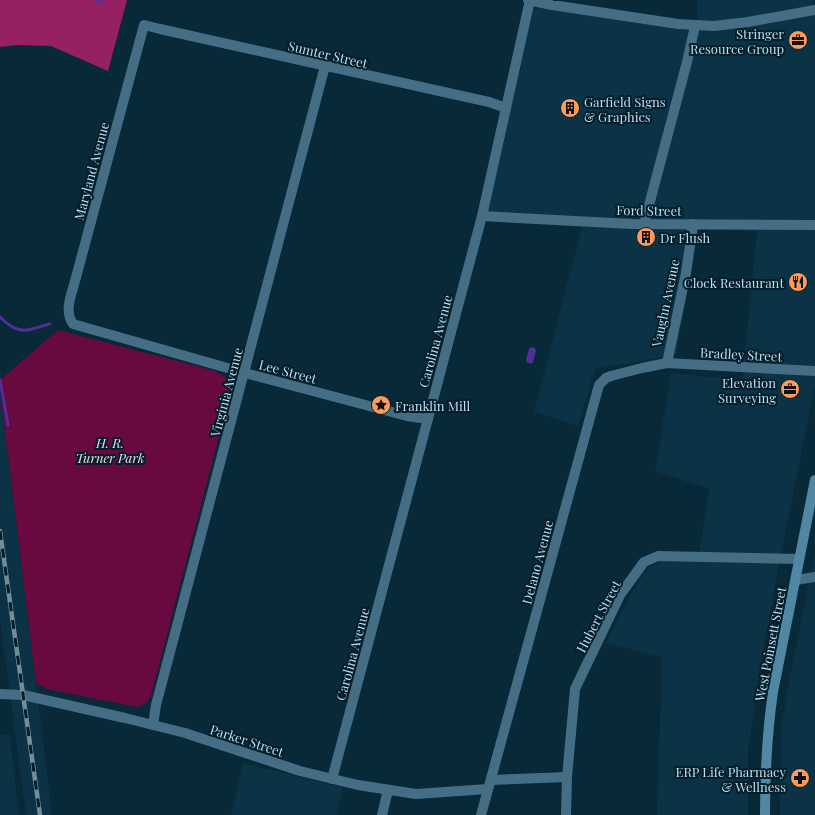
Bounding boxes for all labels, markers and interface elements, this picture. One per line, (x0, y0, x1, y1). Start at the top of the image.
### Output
place label: Stringer Resource Group (690, 25, 784, 57)
office icon: Stringer Resource Group (787, 29, 809, 51)
street label: Sumter Street (287, 37, 370, 71)
place label: Garfield Signs & Graphics (584, 93, 666, 125)
building icon: Garfield Signs & Graphics (559, 97, 581, 119)
street label: Maryland Avenue (70, 120, 112, 222)
street label: Ford Street (616, 201, 682, 219)
building icon: Dr Flush (635, 226, 657, 248)
place label: Dr Flush (660, 229, 711, 246)
street label: Vaughn Avenue (647, 257, 683, 349)
restaurant icon: Clock Restaurant (787, 271, 809, 293)
place label: Clock Restaurant (684, 274, 784, 291)
street label: Carolina Avenue (414, 292, 456, 389)
street label: Bradley Street (699, 343, 783, 365)
street label: Virginia Avenue (206, 345, 246, 439)
street label: Lee Street (257, 355, 319, 387)
place label: Elevation Surveying (718, 374, 776, 406)
office icon: Elevation Surveying (779, 378, 801, 400)
place icon: Franklin Mill (370, 394, 392, 416)
place label: Franklin Mill (395, 397, 471, 414)
park label: H. R. Turner Park (76, 434, 145, 466)
street label: Delano Avenue (518, 517, 557, 606)
street label: Hubert Street (572, 577, 624, 655)
street label: West Poinsett Street (750, 585, 789, 704)
street label: Carolina Avenue (331, 605, 373, 702)
street label: Parker Street (208, 720, 286, 760)
place label: ERP Life Pharmacy & Wellness (675, 763, 786, 795)
pharmacy icon: ERP Life Pharmacy & Wellness (789, 767, 811, 789)

